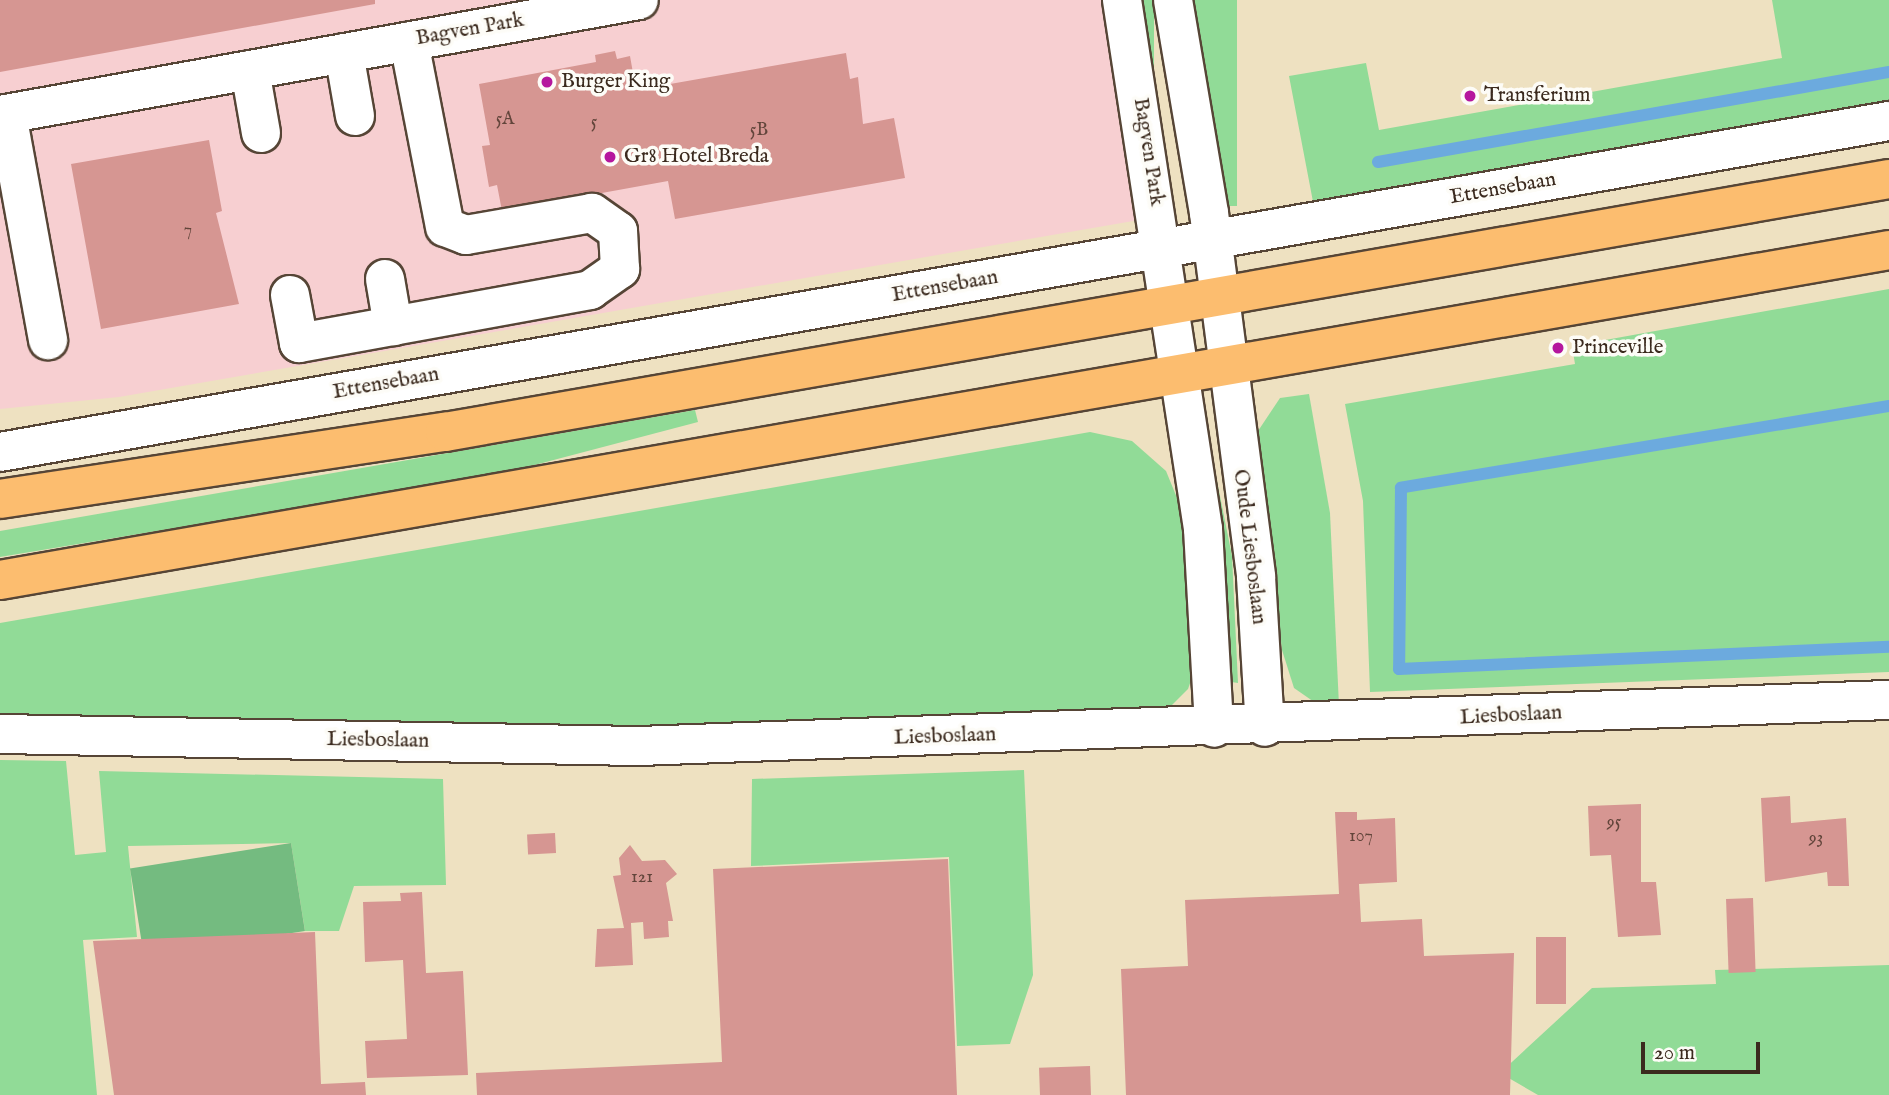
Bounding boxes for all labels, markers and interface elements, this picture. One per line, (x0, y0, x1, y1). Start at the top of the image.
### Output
street label: Bagven Park (414, 8, 526, 52)
place label: Burger King (561, 69, 670, 95)
marker: Burger King (539, 74, 555, 90)
place label: Transferium (1484, 83, 1591, 109)
marker: Transferium (1462, 88, 1478, 104)
street label: Bagven Park (1127, 96, 1169, 208)
house number: 5A (496, 109, 514, 131)
house number: 5 (591, 112, 597, 134)
house number: 5B (750, 120, 768, 142)
place label: Gr8 Hotel Breda (624, 144, 769, 170)
marker: Gr8 Hotel Breda (602, 149, 618, 165)
street label: Ettensebaan (1448, 167, 1558, 211)
house number: 7 (184, 220, 192, 242)
street label: Ettensebaan (890, 265, 1000, 309)
place label: Princeville (1572, 335, 1663, 361)
marker: Princeville (1550, 340, 1566, 356)
street label: Ettensebaan (331, 362, 441, 406)
street label: Oude Liesboslaan (1227, 468, 1271, 626)
street label: Liesboslaan (1459, 701, 1563, 731)
street label: Liesboslaan (893, 723, 997, 751)
street label: Liesboslaan (327, 728, 429, 754)
house number: 95 (1607, 812, 1621, 834)
house number: 107 (1349, 826, 1373, 848)
house number: 93 (1809, 828, 1823, 850)
house number: 121 (631, 867, 653, 889)
scale bar (1644, 1028, 1763, 1072)
text: 20 m (1654, 1040, 1695, 1067)

